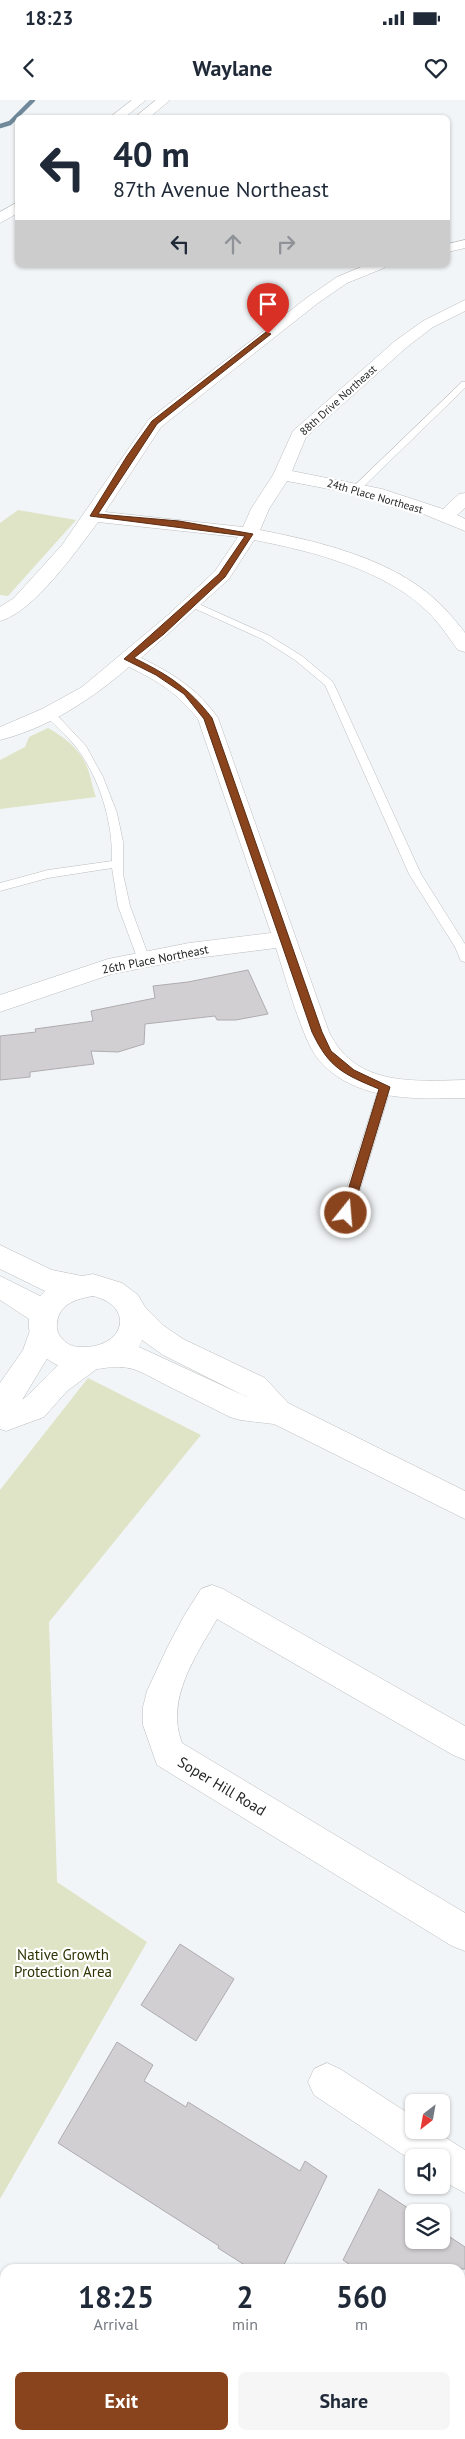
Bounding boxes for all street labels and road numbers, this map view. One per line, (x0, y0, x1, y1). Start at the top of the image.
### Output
street label: 88th Drive Northeast (297, 362, 380, 438)
street label: 24th Place Northeast (325, 476, 425, 516)
street label: 26th Place Northeast (100, 941, 210, 977)
street label: Soper Hill Road (174, 1752, 270, 1820)

